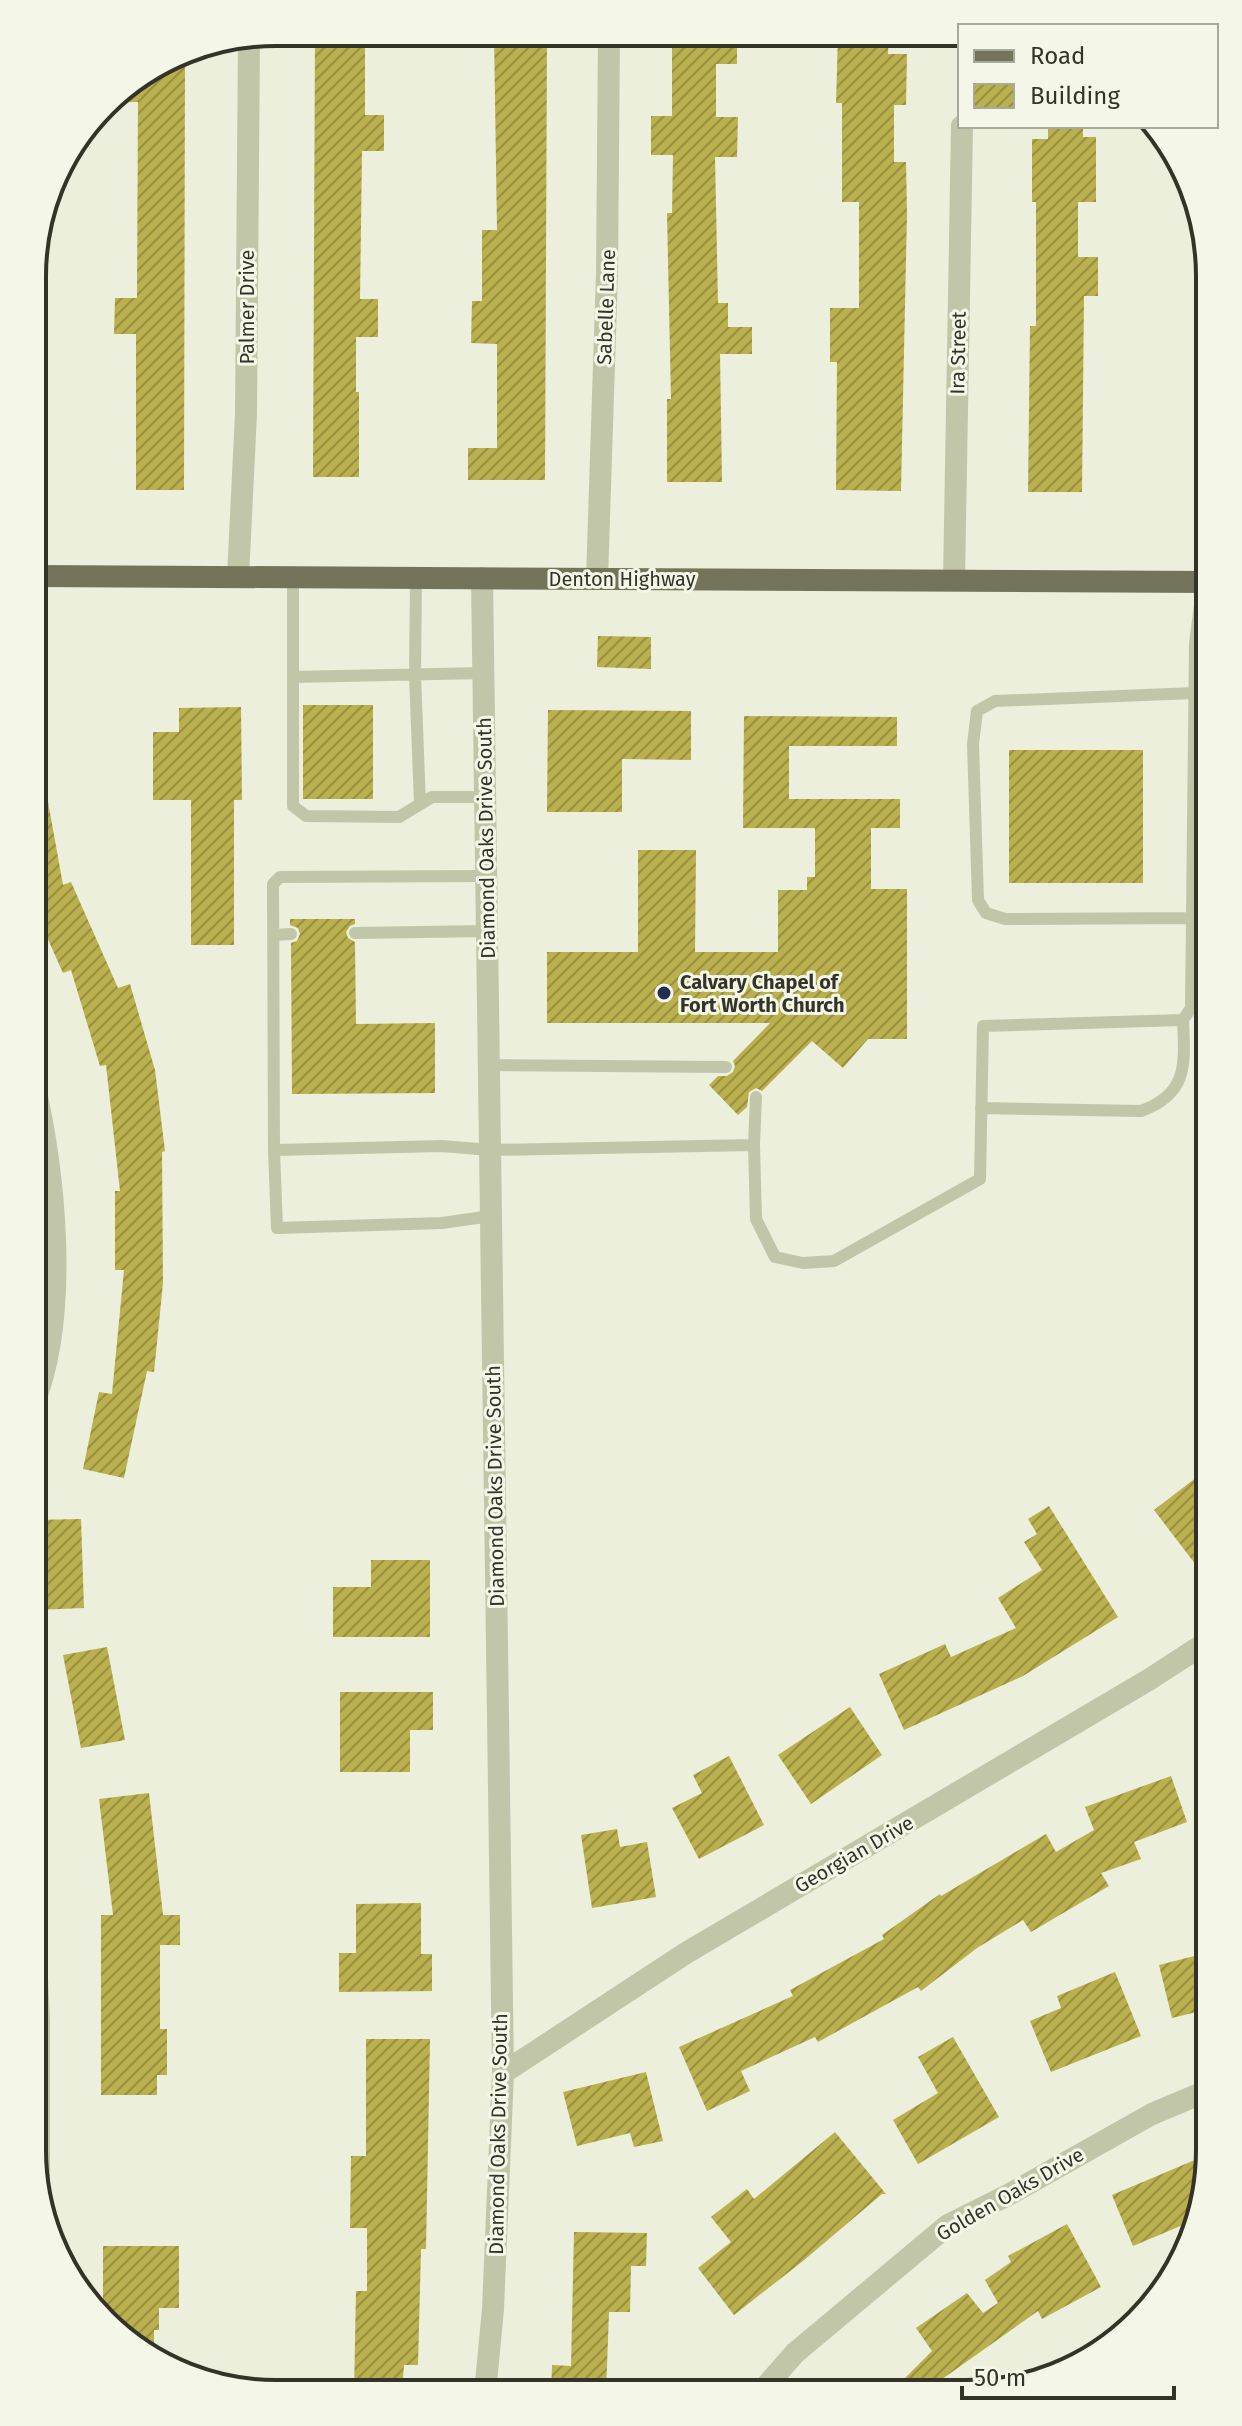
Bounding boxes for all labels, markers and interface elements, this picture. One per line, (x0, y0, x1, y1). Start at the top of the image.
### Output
legend (958, 24, 1218, 128)
text: Road (1030, 42, 1085, 70)
text: Building (1030, 82, 1120, 110)
street label: Palmer Drive (235, 249, 259, 365)
street label: Sabelle Lane (592, 249, 620, 365)
street label: Ira Street (945, 310, 971, 395)
street label: Denton Highway (549, 567, 696, 591)
street label: Diamond Oaks Drive South (472, 717, 500, 959)
place label: Calvary Chapel of Fort Worth Church (680, 970, 844, 1017)
marker: Calvary Chapel of Fort Worth Church (655, 984, 673, 1002)
street label: Diamond Oaks Drive South (481, 1365, 509, 1607)
street label: Georgian Drive (790, 1810, 918, 1898)
street label: Diamond Oaks Drive South (484, 2013, 512, 2255)
street label: Golden Oaks Drive (932, 2142, 1088, 2246)
scale bar (962, 2350, 1174, 2400)
text: 50 m (974, 2364, 1026, 2392)

